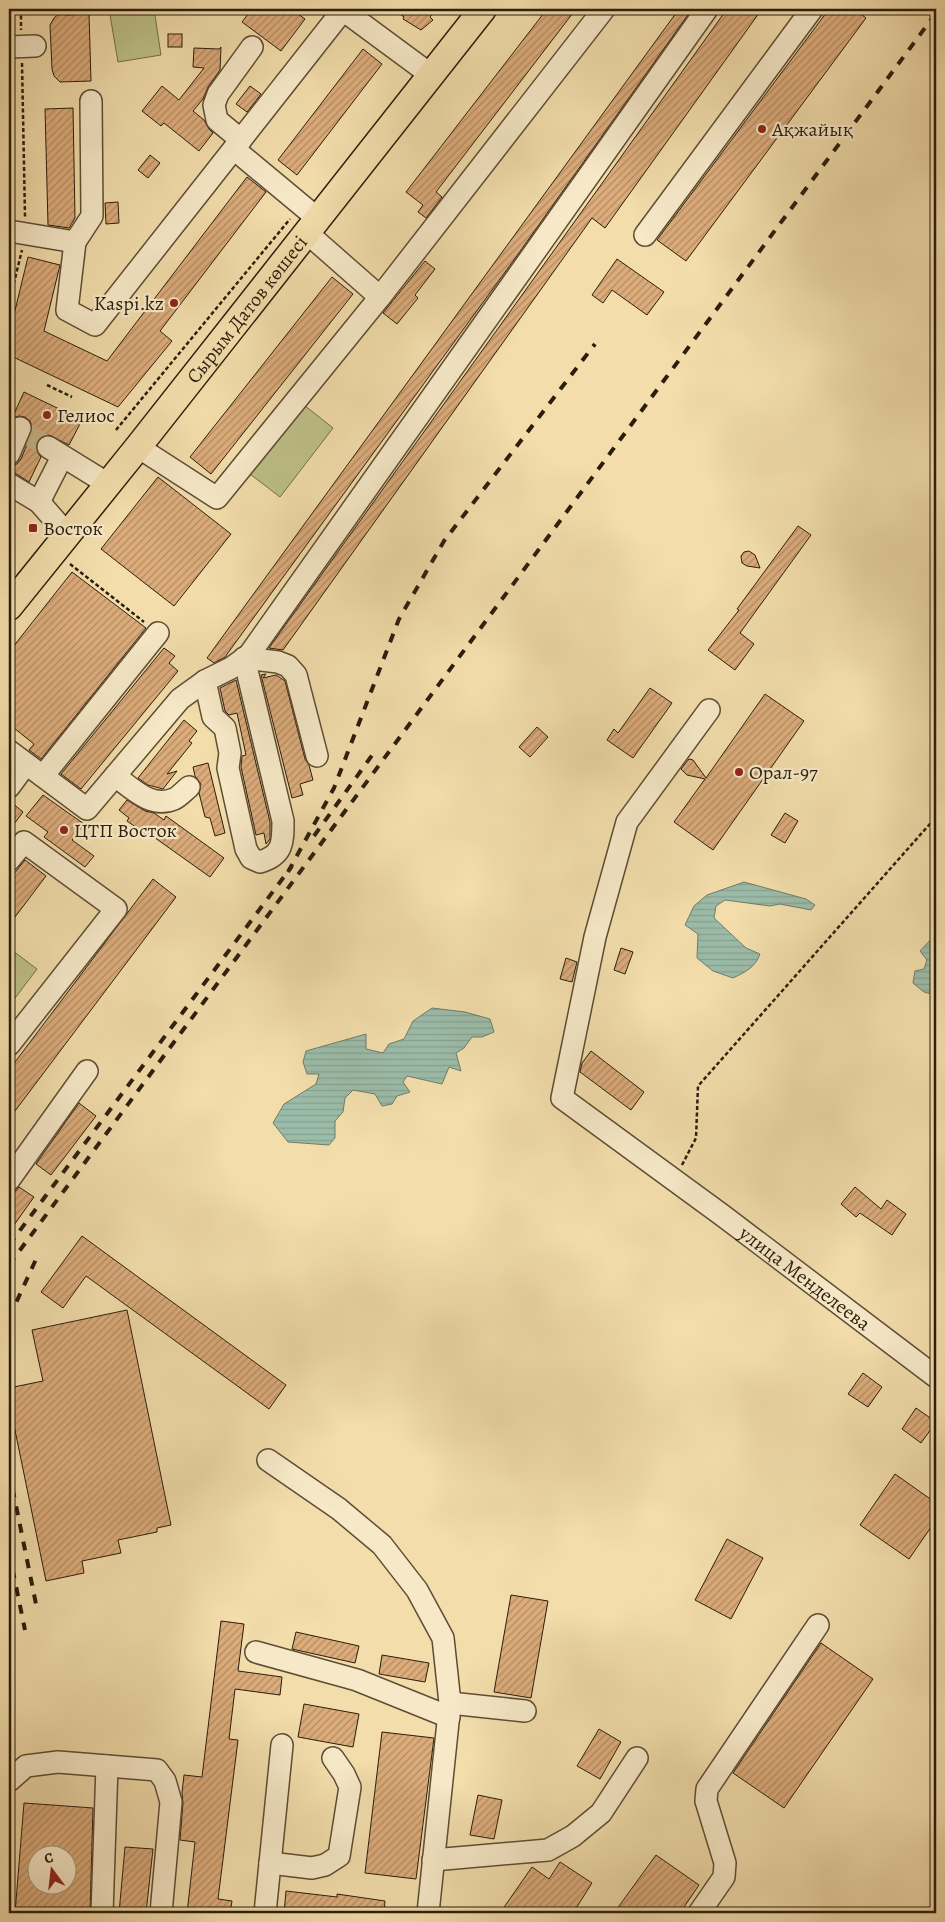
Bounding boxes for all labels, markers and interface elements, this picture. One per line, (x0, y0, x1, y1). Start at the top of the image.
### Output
place label: Ақжайық (771, 116, 854, 143)
marker: Ақжайық (756, 123, 768, 135)
street label: Сырым Датов көшесі (180, 230, 313, 389)
place label: Kaspi.kz (94, 290, 164, 317)
marker: Kaspi.kz (168, 297, 180, 309)
place label: Гелиос (57, 402, 115, 429)
marker: Гелиос (41, 409, 53, 421)
place label: Восток (43, 515, 103, 542)
marker: Восток (27, 522, 39, 534)
place label: Орал-97 (749, 759, 818, 786)
marker: Орал-97 (733, 766, 745, 778)
place label: ЦТП Восток (74, 817, 177, 844)
marker: ЦТП Восток (58, 824, 70, 836)
street label: улица Менделеева (733, 1219, 877, 1337)
north arrow (28, 1844, 78, 1894)
text: С (42, 1848, 56, 1868)

